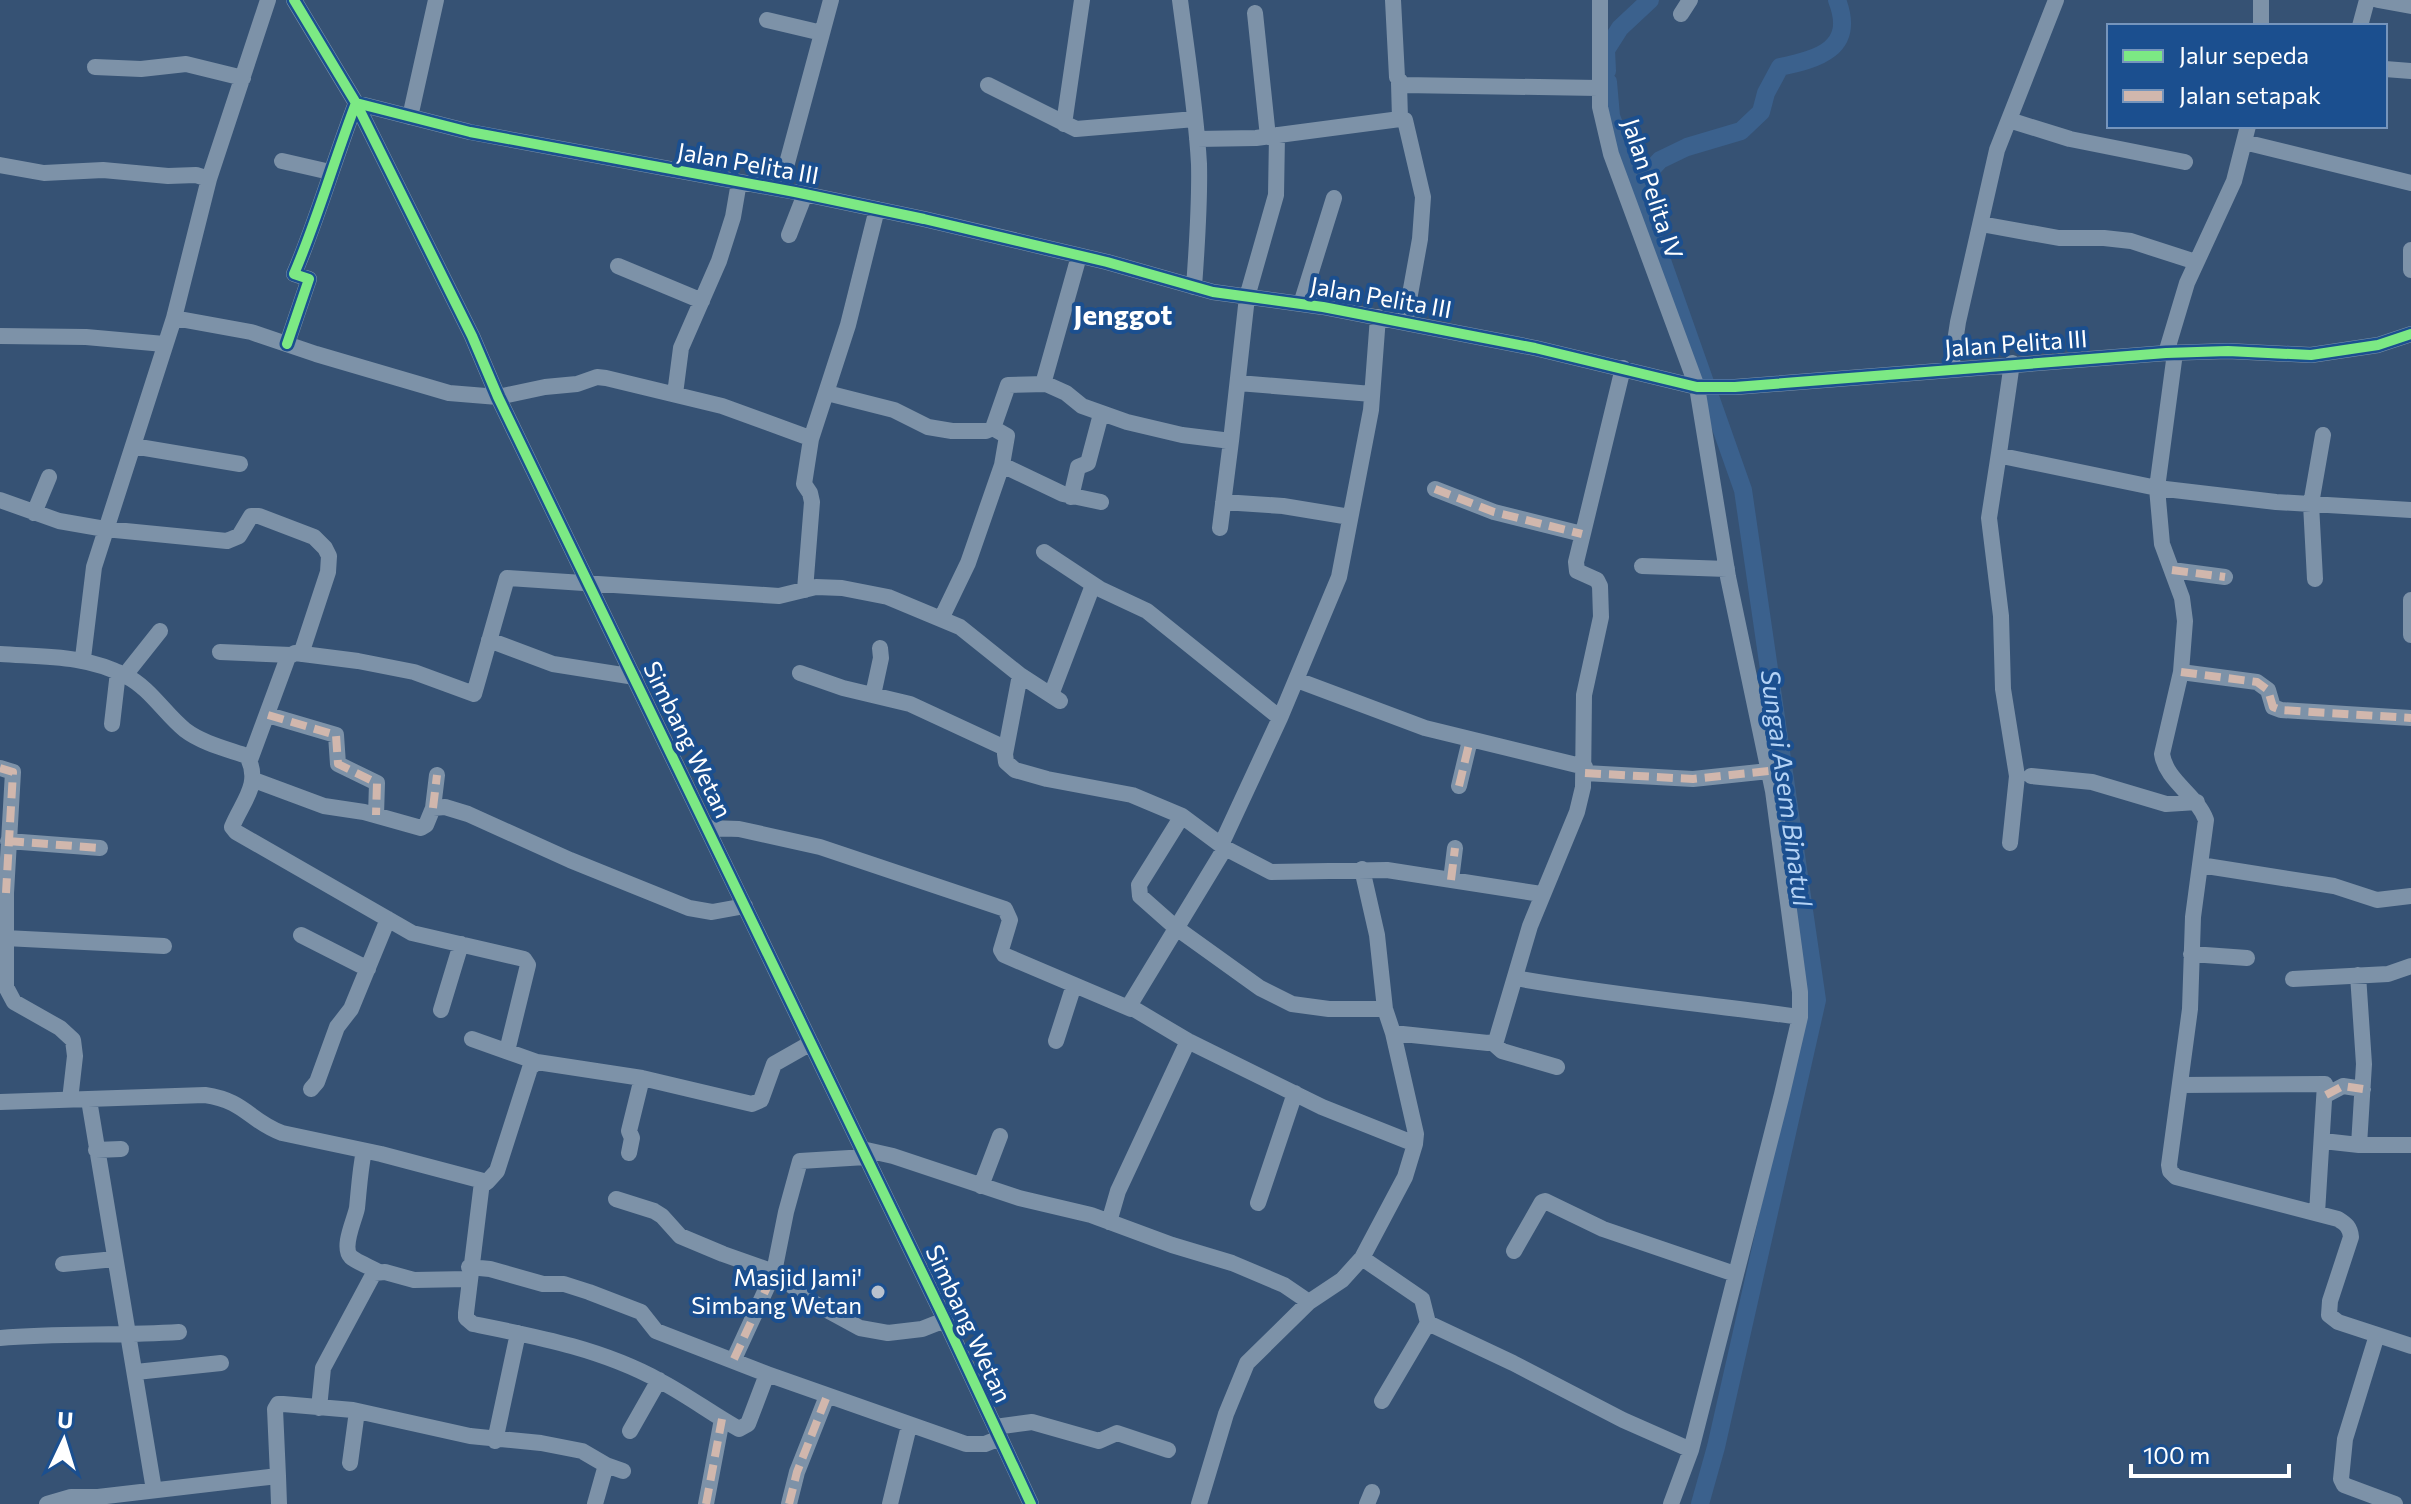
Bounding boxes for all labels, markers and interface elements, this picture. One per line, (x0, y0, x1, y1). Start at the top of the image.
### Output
legend (2107, 24, 2387, 128)
text: Jalur sepeda (2179, 40, 2309, 69)
text: Jalan setapak (2179, 80, 2321, 109)
street label: Jalan Pelita IV (1617, 114, 1690, 263)
street label: Jalan Pelita III (675, 136, 821, 189)
street label: Jalan Pelita III (1308, 270, 1454, 323)
district label: Jenggot (1074, 297, 1173, 331)
street label: Jalan Pelita III (1943, 323, 2088, 362)
street label: Simbang Wetan (638, 656, 739, 822)
water label: Sungai Asem Binatul (1756, 667, 1820, 910)
street label: Simbang Wetan (920, 1240, 1019, 1407)
place label: Masjid Jami' Simbang Wetan (691, 1262, 862, 1319)
marker: Masjid Jami' Simbang Wetan (869, 1283, 887, 1301)
north arrow (24, 1400, 104, 1480)
text: U (56, 1406, 74, 1434)
scale bar (2131, 1428, 2289, 1478)
text: 100 m (2143, 1440, 2210, 1469)

